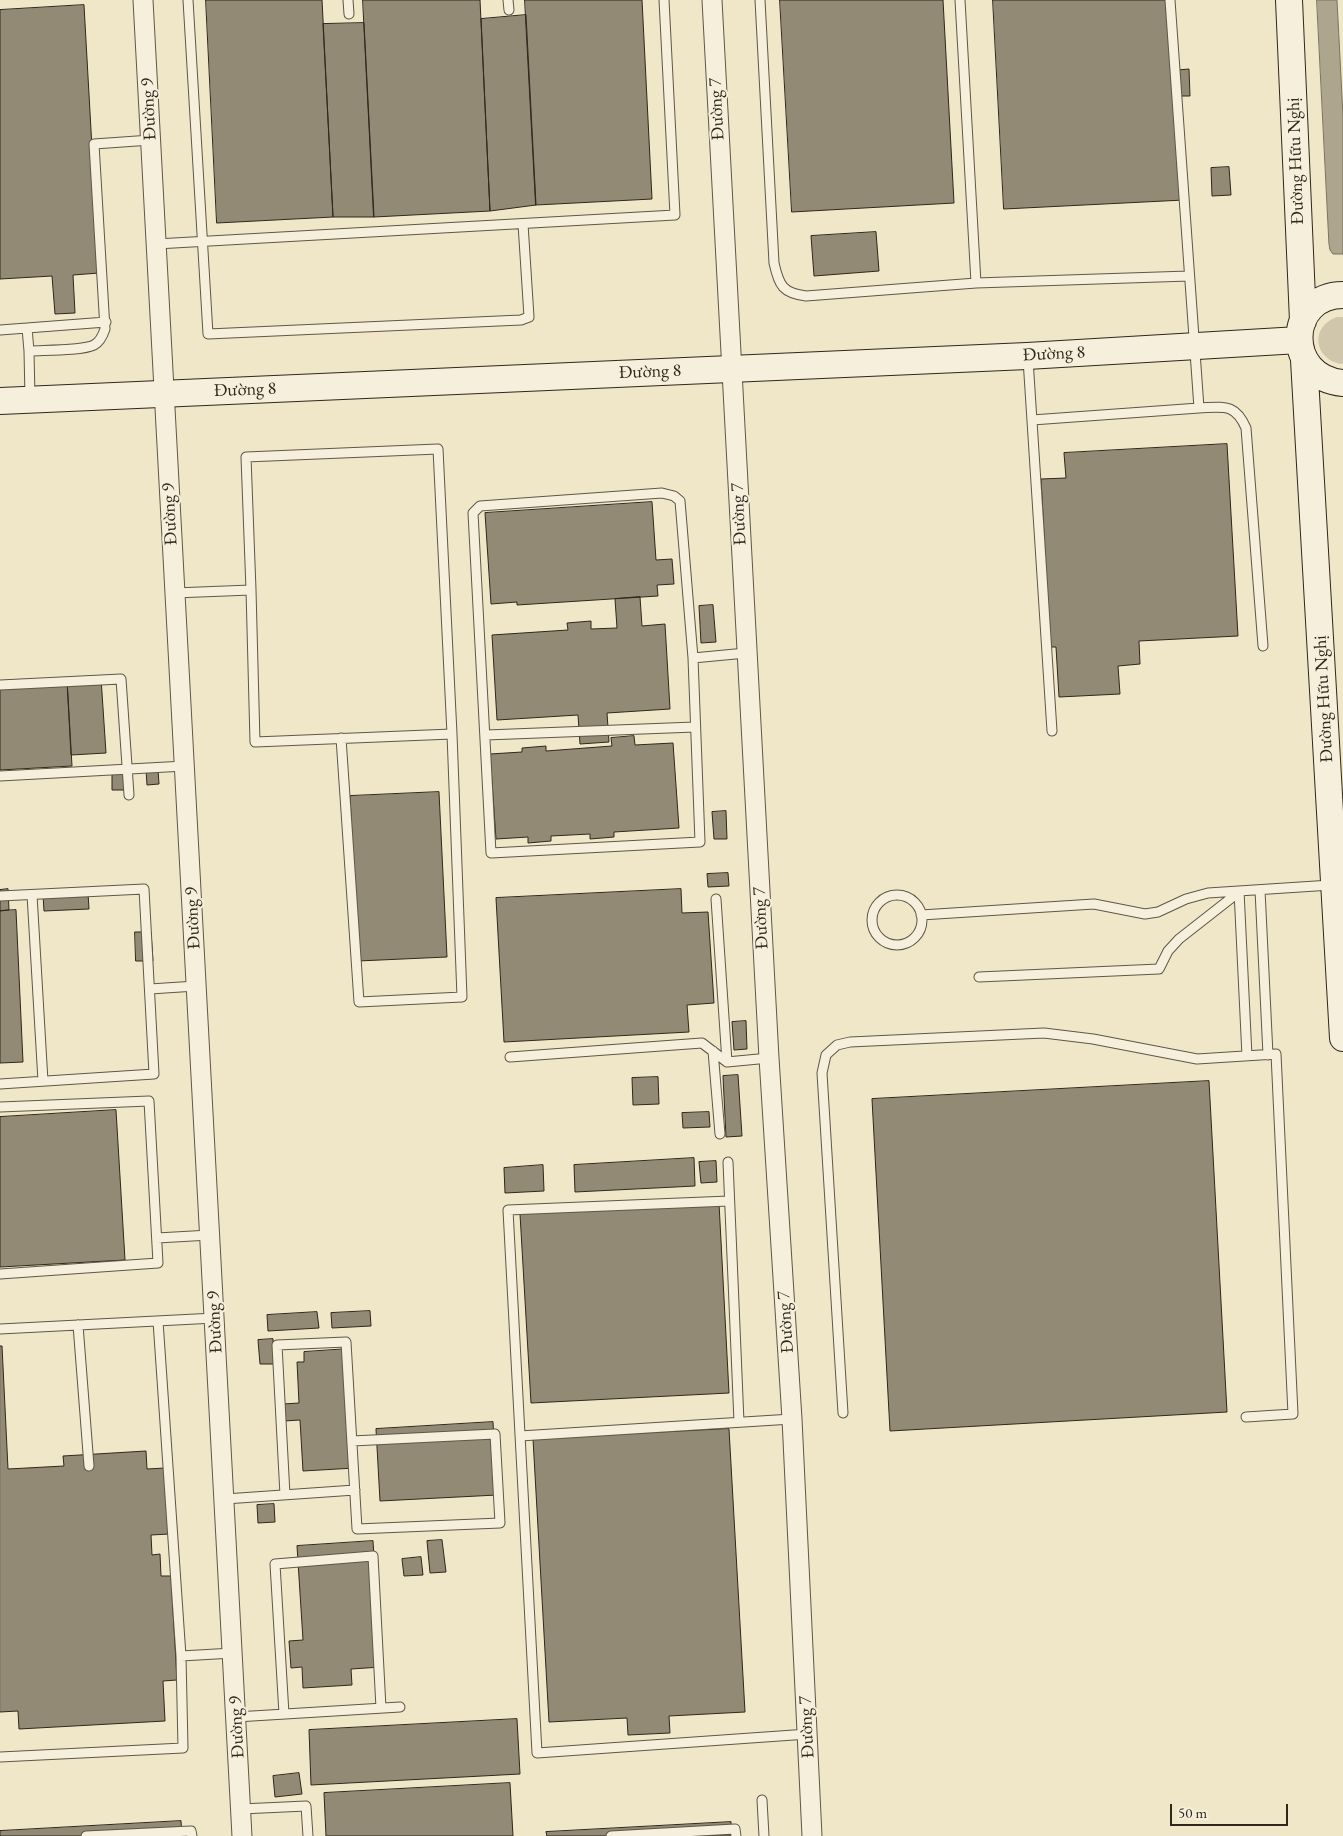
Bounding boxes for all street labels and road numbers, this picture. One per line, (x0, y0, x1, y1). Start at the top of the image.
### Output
street label: Đường 9 (137, 77, 161, 141)
street label: Đường 7 (705, 77, 729, 141)
street label: Đường Hữu Nghị (1283, 97, 1309, 225)
street label: Đường 8 (1022, 342, 1086, 366)
street label: Đường 8 (618, 360, 682, 384)
street label: Đường 8 (213, 378, 277, 402)
street label: Đường 9 (158, 482, 182, 546)
street label: Đường 7 (727, 482, 751, 546)
street label: Đường Hữu Nghị (1310, 635, 1338, 763)
street label: Đường 9 (181, 886, 205, 950)
street label: Đường 7 (749, 886, 773, 950)
street label: Đường 9 (203, 1290, 227, 1354)
street label: Đường 7 (773, 1290, 799, 1354)
street label: Đường 9 (225, 1695, 249, 1759)
street label: Đường 7 (795, 1695, 819, 1759)

